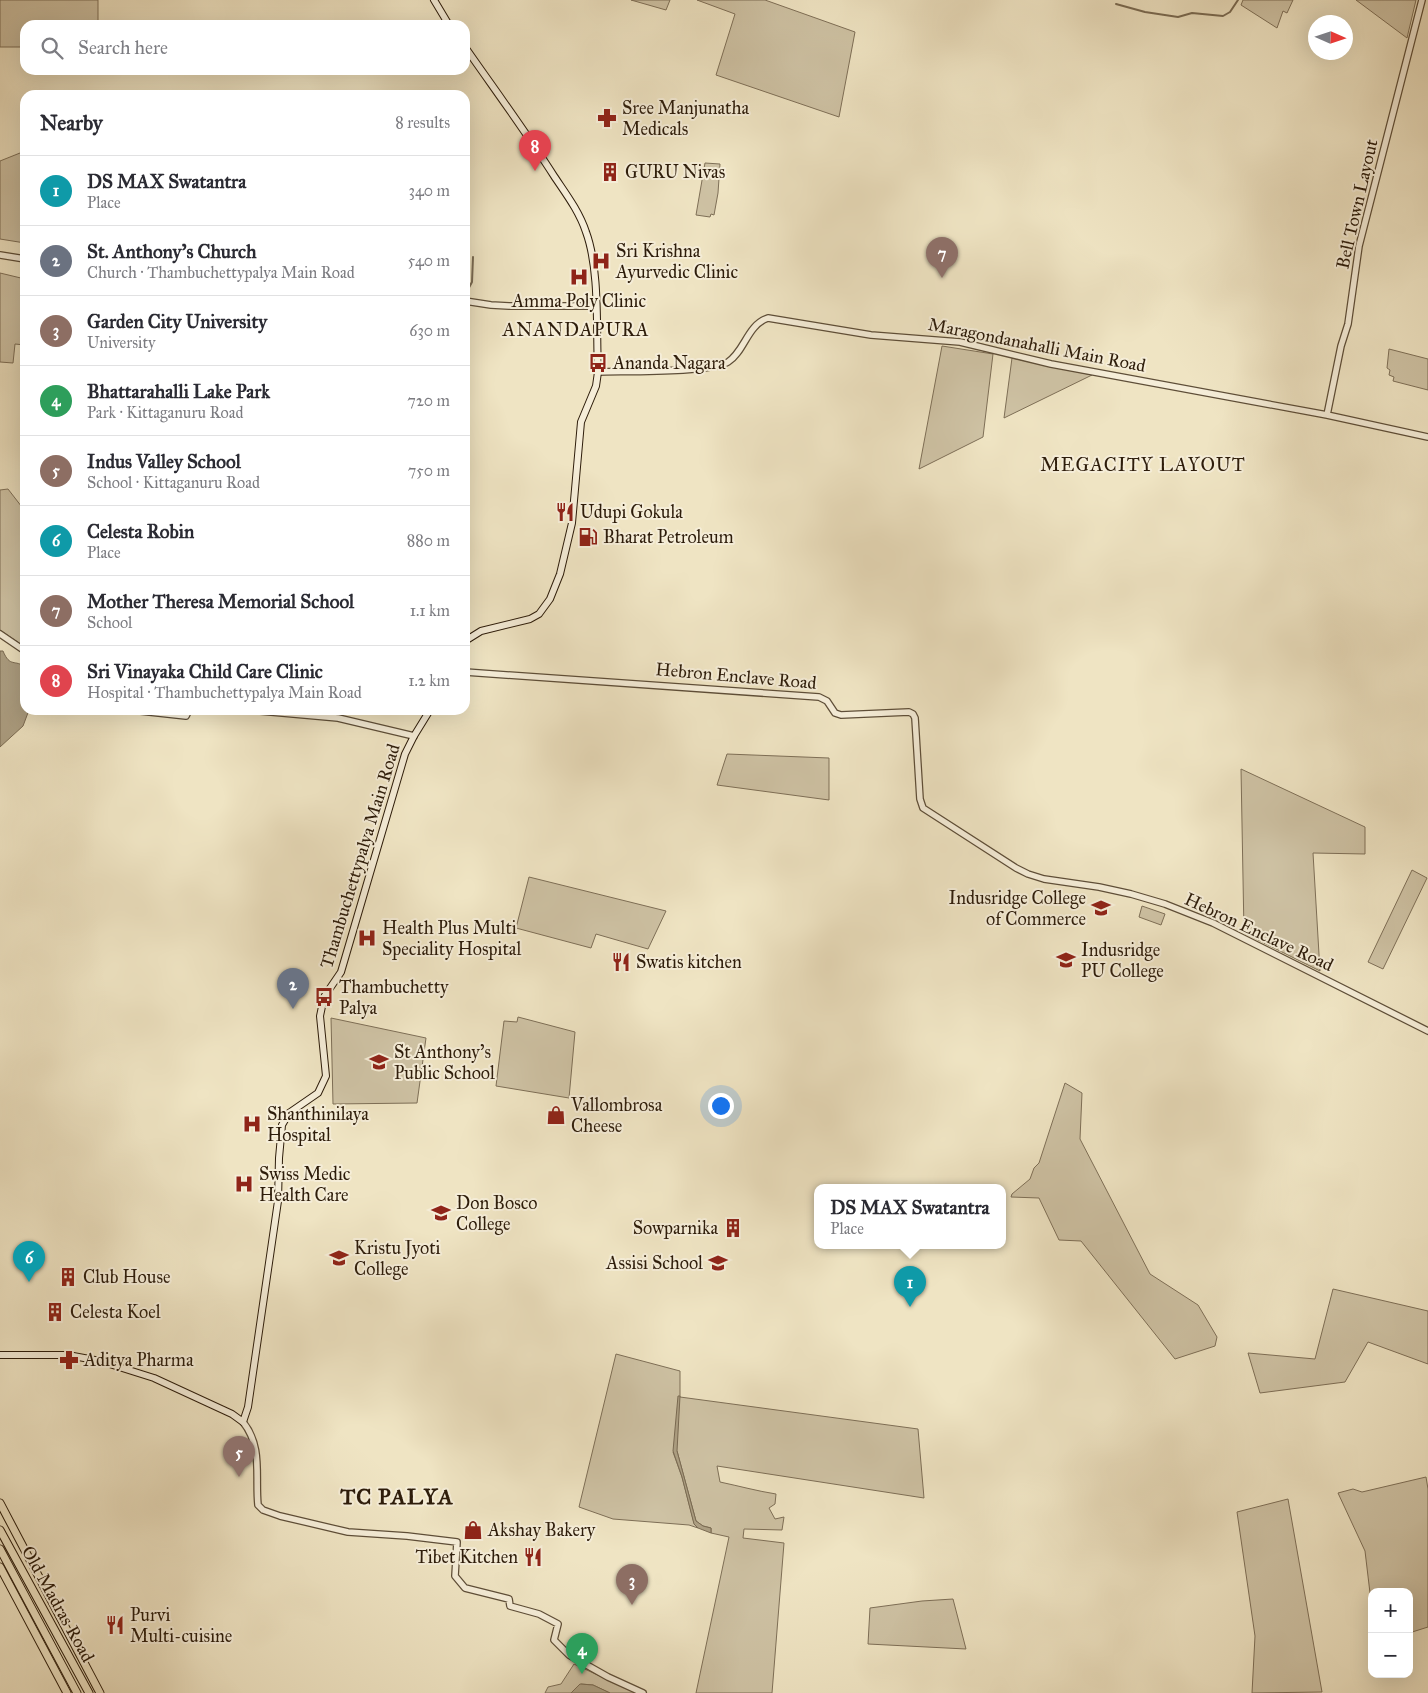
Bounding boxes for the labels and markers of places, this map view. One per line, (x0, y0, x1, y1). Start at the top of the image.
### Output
place label: Sree Manjunatha Medicals (622, 97, 749, 140)
pharmacy icon: Sree Manjunatha Medicals (596, 107, 618, 129)
pin: 8 (519, 130, 551, 171)
building icon: GURU Nivas (599, 161, 621, 183)
place label: GURU Nivas (625, 161, 725, 183)
pin: 7 (926, 237, 958, 278)
place label: Sri Krishna Ayurvedic Clinic (615, 240, 738, 283)
hospital icon: Sri Krishna Ayurvedic Clinic (590, 250, 612, 272)
hospital icon: Amma Poly Clinic (568, 266, 590, 288)
place label: Amma Poly Clinic (511, 290, 646, 312)
bus stop icon: Ananda Nagara (587, 352, 609, 374)
place label: Ananda Nagara (612, 352, 726, 375)
restaurant icon: Udupi Gokula (554, 501, 576, 523)
place label: Udupi Gokula (580, 501, 683, 523)
fuel station icon: Bharat Petroleum (577, 526, 599, 548)
place label: Bharat Petroleum (603, 526, 734, 548)
place label: Indusridge College of Commerce (948, 887, 1086, 930)
school or university icon: Indusridge College of Commerce (1090, 897, 1112, 919)
place label: Health Plus Multi Speciality Hospital (382, 917, 521, 960)
hospital icon: Health Plus Multi Speciality Hospital (356, 927, 378, 949)
place label: Indusridge PU College (1081, 939, 1164, 983)
school or university icon: Indusridge PU College (1055, 949, 1077, 971)
restaurant icon: Swatis kitchen (610, 951, 632, 973)
place label: Swatis kitchen (636, 951, 742, 973)
pin: 2 (277, 968, 309, 1009)
place label: Thambuchetty Palya (339, 976, 449, 1019)
bus stop icon: Thambuchetty Palya (313, 986, 335, 1008)
place label: St Anthony's Public School (394, 1041, 495, 1084)
school or university icon: St Anthony's Public School (368, 1051, 390, 1073)
place label: Vallombrosa Cheese (570, 1094, 663, 1137)
place label: Shanthinilaya Hospital (267, 1103, 369, 1146)
shop icon: Vallombrosa Cheese (545, 1104, 567, 1126)
hospital icon: Shanthinilaya Hospital (241, 1113, 263, 1135)
place label: Swiss Medic Health Care (259, 1163, 351, 1206)
hospital icon: Swiss Medic Health Care (233, 1173, 255, 1195)
place label: Don Bosco College (456, 1192, 538, 1236)
school or university icon: Don Bosco College (430, 1202, 452, 1224)
place label: Sowparnika (633, 1217, 718, 1239)
building icon: Sowparnika (722, 1217, 744, 1239)
place label: Kristu Jyoti College (354, 1237, 441, 1281)
pin: 6 (13, 1241, 45, 1282)
school or university icon: Kristu Jyoti College (328, 1247, 350, 1269)
place label: Assisi School (605, 1252, 703, 1274)
school or university icon: Assisi School (707, 1252, 729, 1274)
building icon: Club House (57, 1266, 79, 1288)
place label: Club House (83, 1266, 170, 1288)
pin: 1 (894, 1266, 926, 1307)
building icon: Celesta Koel (44, 1301, 66, 1323)
place label: Celesta Koel (70, 1301, 161, 1323)
pharmacy icon: Aditya Pharma (58, 1349, 80, 1371)
place label: Aditya Pharma (83, 1349, 194, 1371)
pin: 5 (223, 1436, 255, 1477)
shop icon: Akshay Bakery (462, 1519, 484, 1541)
place label: Akshay Bakery (487, 1519, 596, 1541)
place label: Tibet Kitchen (416, 1546, 518, 1568)
restaurant icon: Tibet Kitchen (522, 1546, 544, 1568)
pin: 3 (616, 1564, 648, 1605)
place label: Purvi Multi-cuisine (130, 1604, 232, 1647)
restaurant icon: Purvi Multi-cuisine (104, 1614, 126, 1636)
pin: 4 (566, 1633, 598, 1674)

